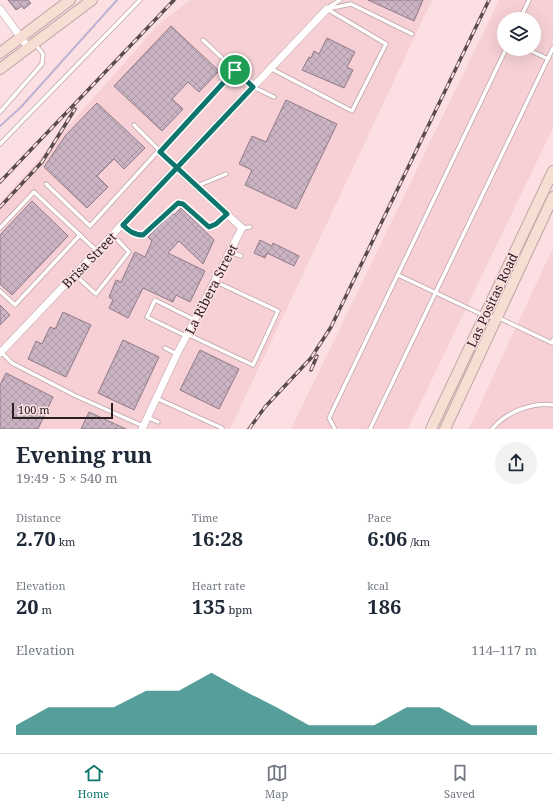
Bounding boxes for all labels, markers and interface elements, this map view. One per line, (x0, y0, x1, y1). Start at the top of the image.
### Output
map controls (497, 12, 541, 56)
button: layers (497, 12, 541, 56)
pin (218, 53, 252, 87)
icon: arrive (224, 59, 246, 81)
street label: Brisa Street (58, 228, 121, 292)
street label: La Ribera Street (180, 240, 242, 337)
street label: Las Positas Road (462, 250, 522, 350)
scale bar (12, 401, 113, 420)
text: 100 m (18, 402, 50, 417)
text: Evening run (16, 439, 152, 469)
button: share (495, 442, 537, 484)
text: 19:49 · 5 × 540 m (16, 469, 118, 487)
text: Distance (16, 510, 61, 525)
text: Time (192, 510, 218, 525)
text: Pace (367, 510, 391, 525)
text: 2.70 (16, 525, 56, 552)
text: 16:28 (192, 525, 243, 552)
text: 6:06 (367, 525, 407, 552)
text: km (56, 534, 75, 549)
text: /km (407, 534, 430, 549)
text: Elevation (16, 578, 66, 593)
text: Heart rate (192, 578, 245, 593)
text: kcal (367, 578, 389, 593)
text: 20 (16, 593, 39, 620)
text: 135 (192, 593, 226, 620)
text: 186 (367, 593, 401, 620)
text: m (39, 602, 52, 617)
text: bpm (226, 602, 252, 617)
text: Elevation (16, 641, 75, 659)
text: 114–117 m (471, 641, 537, 659)
tab: Home (78, 762, 109, 801)
tab: Map (265, 762, 288, 801)
tab: Saved (444, 762, 475, 801)

